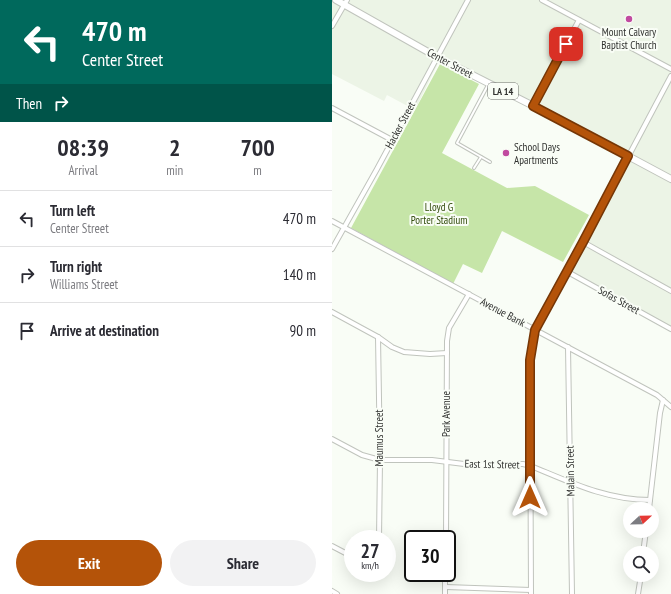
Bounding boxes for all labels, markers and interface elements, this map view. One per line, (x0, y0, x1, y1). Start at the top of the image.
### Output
text: 470 m (82, 12, 146, 49)
marker: Mount Calvary Baptist Church (624, 14, 634, 24)
icon: left (16, 16, 68, 68)
place label: Mount Calvary Baptist Church (601, 25, 657, 52)
pin (549, 27, 583, 61)
icon: arrive (555, 33, 577, 55)
street label: Center Street (425, 45, 475, 81)
text: Center Street (82, 48, 163, 71)
road number: LA 14 (488, 83, 518, 99)
icon: right (50, 92, 72, 114)
text: Then (16, 94, 42, 113)
street label: Hacker Street (382, 99, 418, 151)
text: 08:39 (57, 132, 109, 163)
text: 2 (169, 132, 180, 163)
text: 700 (240, 132, 275, 163)
place label: School Days Apartments (514, 140, 560, 167)
marker: School Days Apartments (501, 148, 511, 158)
text: Arrival (68, 162, 98, 179)
text: min (166, 162, 183, 179)
text: m (253, 162, 262, 179)
park label: Lloyd G Porter Stadium (411, 200, 467, 227)
text: Turn left (50, 201, 95, 220)
icon: left (16, 208, 38, 230)
text: 470 m (283, 209, 316, 228)
text: Center Street (50, 220, 109, 237)
text: Turn right (50, 257, 102, 276)
icon: right (16, 264, 38, 286)
text: 140 m (283, 265, 316, 284)
text: Williams Street (50, 276, 118, 293)
street label: Sofas Street (596, 283, 642, 317)
street label: Avenue Bank (478, 294, 528, 330)
icon: arrive (16, 320, 38, 342)
text: Arrive at destination (50, 321, 159, 340)
text: 90 m (290, 321, 316, 340)
street label: Park Avenue (439, 391, 453, 437)
street label: Maumus Street (372, 410, 386, 466)
street label: Malain Street (563, 446, 577, 496)
street label: East 1st Street (464, 457, 520, 471)
position arrow (509, 476, 551, 518)
north arrow (623, 502, 659, 538)
map controls (623, 502, 659, 582)
speed limit sign: 30 (404, 530, 456, 582)
text: 27 (360, 538, 380, 564)
button: Exit (16, 540, 162, 586)
button: Share (170, 540, 316, 586)
button: search (623, 546, 659, 582)
text: km/h (361, 559, 379, 572)

